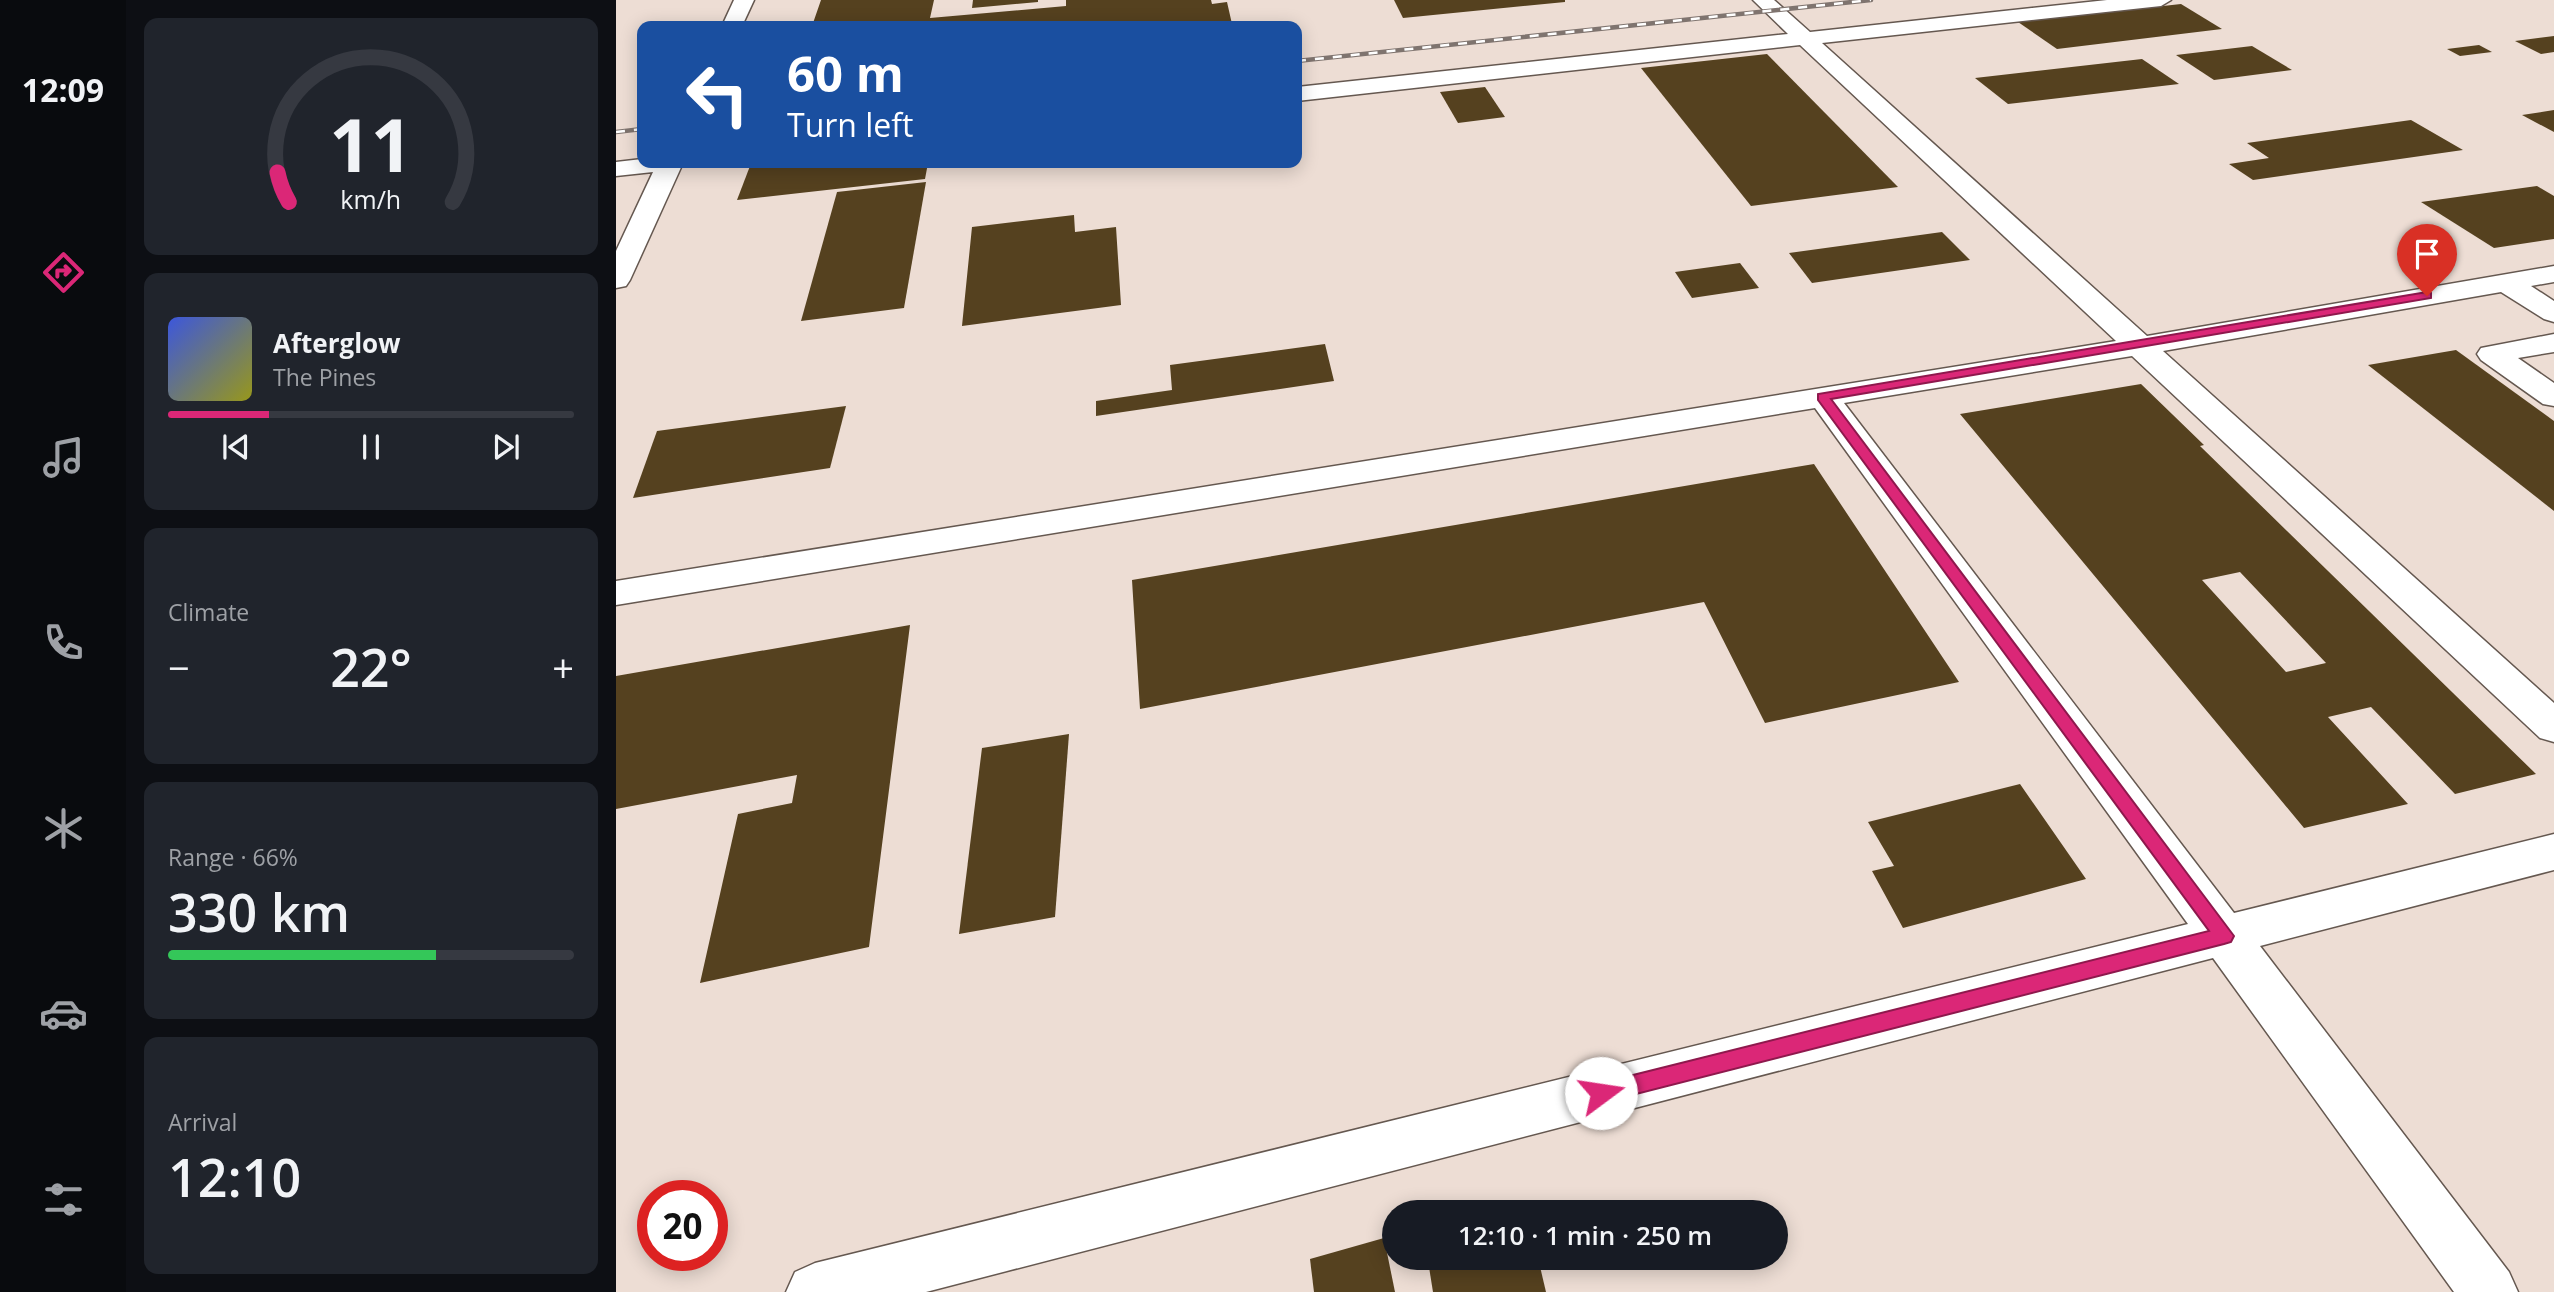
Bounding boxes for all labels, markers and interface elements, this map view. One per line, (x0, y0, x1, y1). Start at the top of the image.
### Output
text: 60 m (787, 40, 904, 106)
icon: left (672, 49, 763, 140)
text: 12:09 (22, 68, 104, 111)
text: 11 (329, 95, 413, 194)
text: Turn left (787, 103, 913, 146)
text: km/h (341, 182, 401, 216)
pin (2397, 224, 2457, 296)
icon: arrive (2408, 235, 2446, 273)
icon: directions (39, 248, 88, 297)
text: Afterglow (273, 325, 400, 361)
text: The Pines (273, 361, 376, 393)
icon: previous (217, 428, 255, 466)
icon: pause (352, 428, 390, 466)
icon: next (487, 428, 525, 466)
icon: music (39, 433, 88, 482)
text: Climate (168, 596, 249, 628)
icon: phone (39, 618, 88, 667)
text: 22° (330, 631, 412, 702)
text: − (168, 641, 190, 693)
text: + (552, 641, 574, 693)
icon: climate (39, 804, 88, 853)
text: Range · 66% (168, 841, 298, 873)
text: 330 km (168, 876, 350, 947)
icon: car (39, 989, 88, 1038)
position arrow (1564, 1056, 1638, 1130)
text: Arrival (168, 1106, 237, 1138)
text: 12:10 (168, 1141, 301, 1212)
icon: filters (39, 1175, 88, 1224)
speed limit sign: 20 (637, 1180, 728, 1271)
text: 12:10 · 1 min · 250 m (1458, 1217, 1712, 1253)

